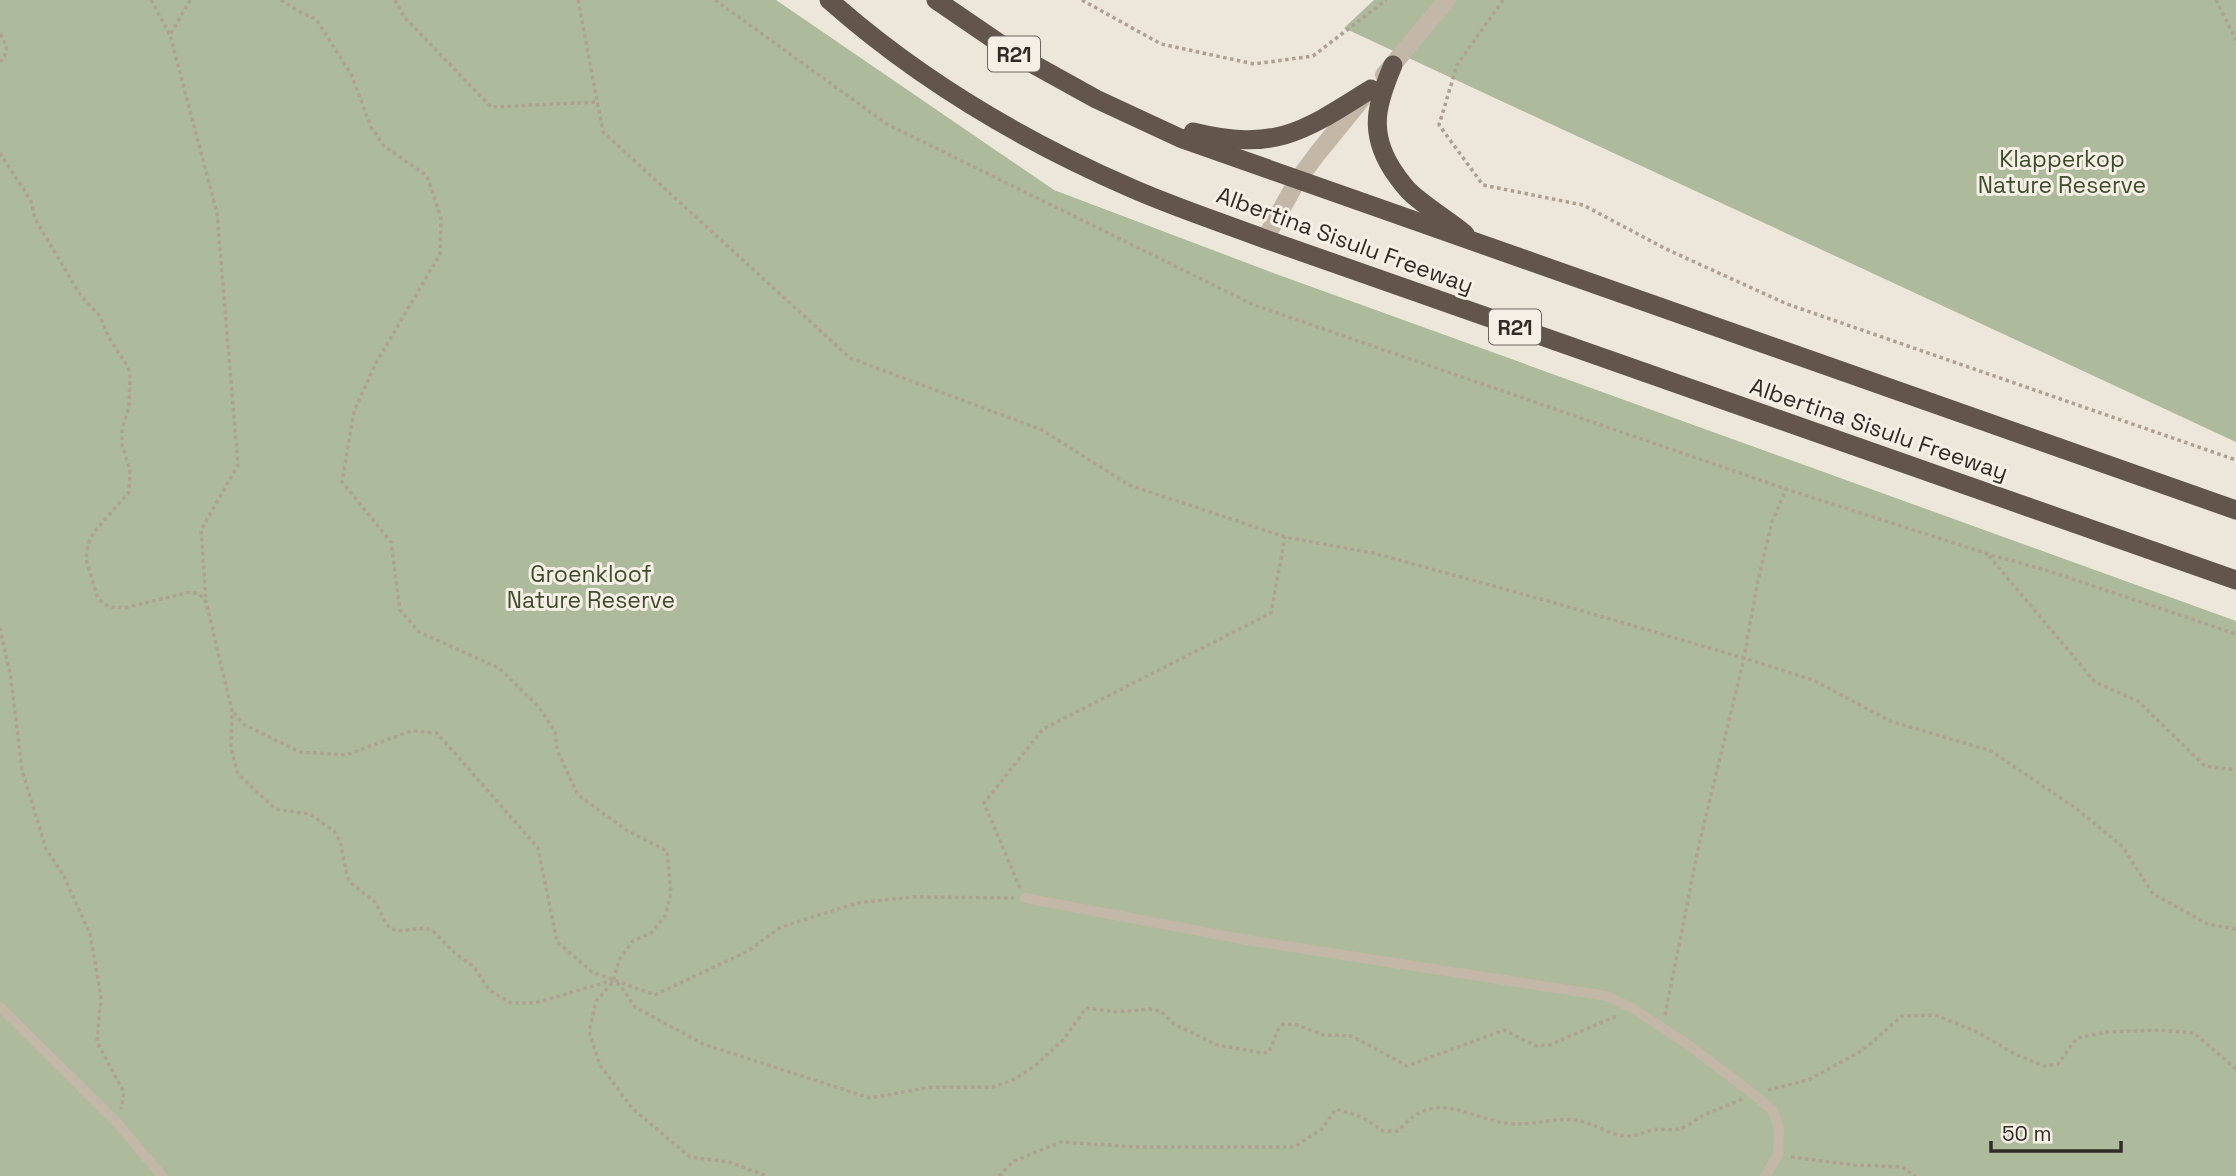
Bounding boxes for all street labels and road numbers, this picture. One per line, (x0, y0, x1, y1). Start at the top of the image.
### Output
road number: R21 (988, 36, 1040, 72)
street label: Albertina Sisulu Freeway (1212, 180, 1478, 300)
road number: R21 (1489, 310, 1541, 344)
street label: Albertina Sisulu Freeway (1746, 371, 2012, 487)

